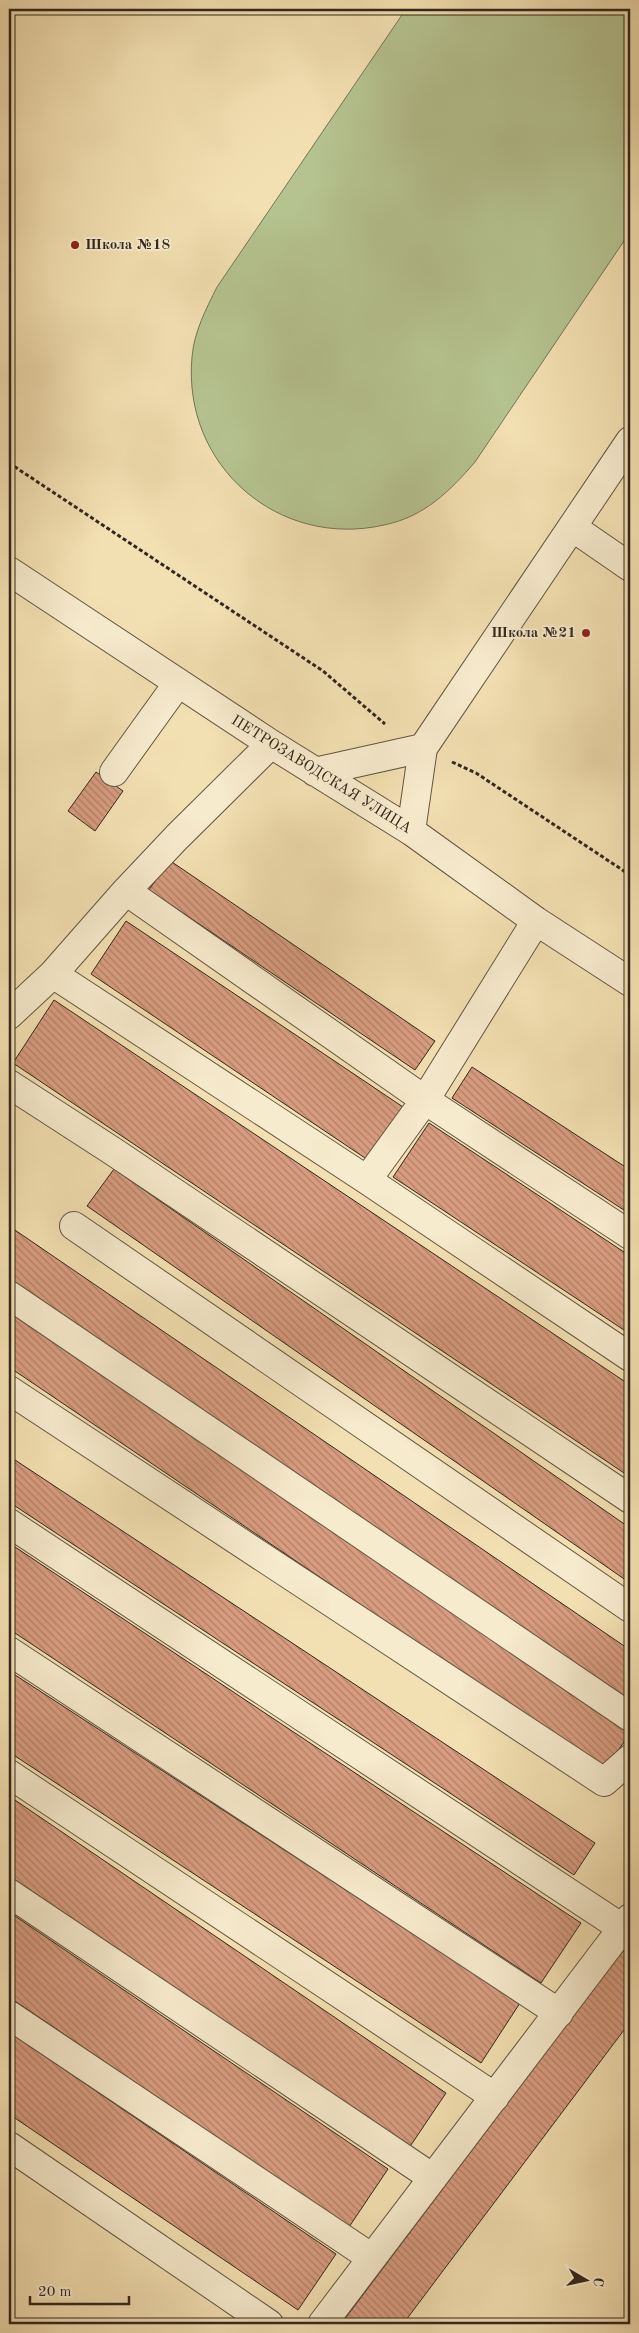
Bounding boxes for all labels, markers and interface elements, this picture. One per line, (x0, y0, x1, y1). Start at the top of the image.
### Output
place label: Школа №18 (85, 238, 170, 253)
marker: Школа №18 (69, 239, 81, 251)
place label: Школа №21 (491, 626, 576, 641)
marker: Школа №21 (580, 627, 592, 639)
street label: ПЕТРОЗАВОДСКАЯ УЛИЦА (228, 713, 414, 837)
north arrow (562, 2256, 612, 2306)
scale bar (30, 2273, 129, 2305)
text: С (590, 2276, 605, 2288)
text: 20 m (38, 2285, 72, 2300)

